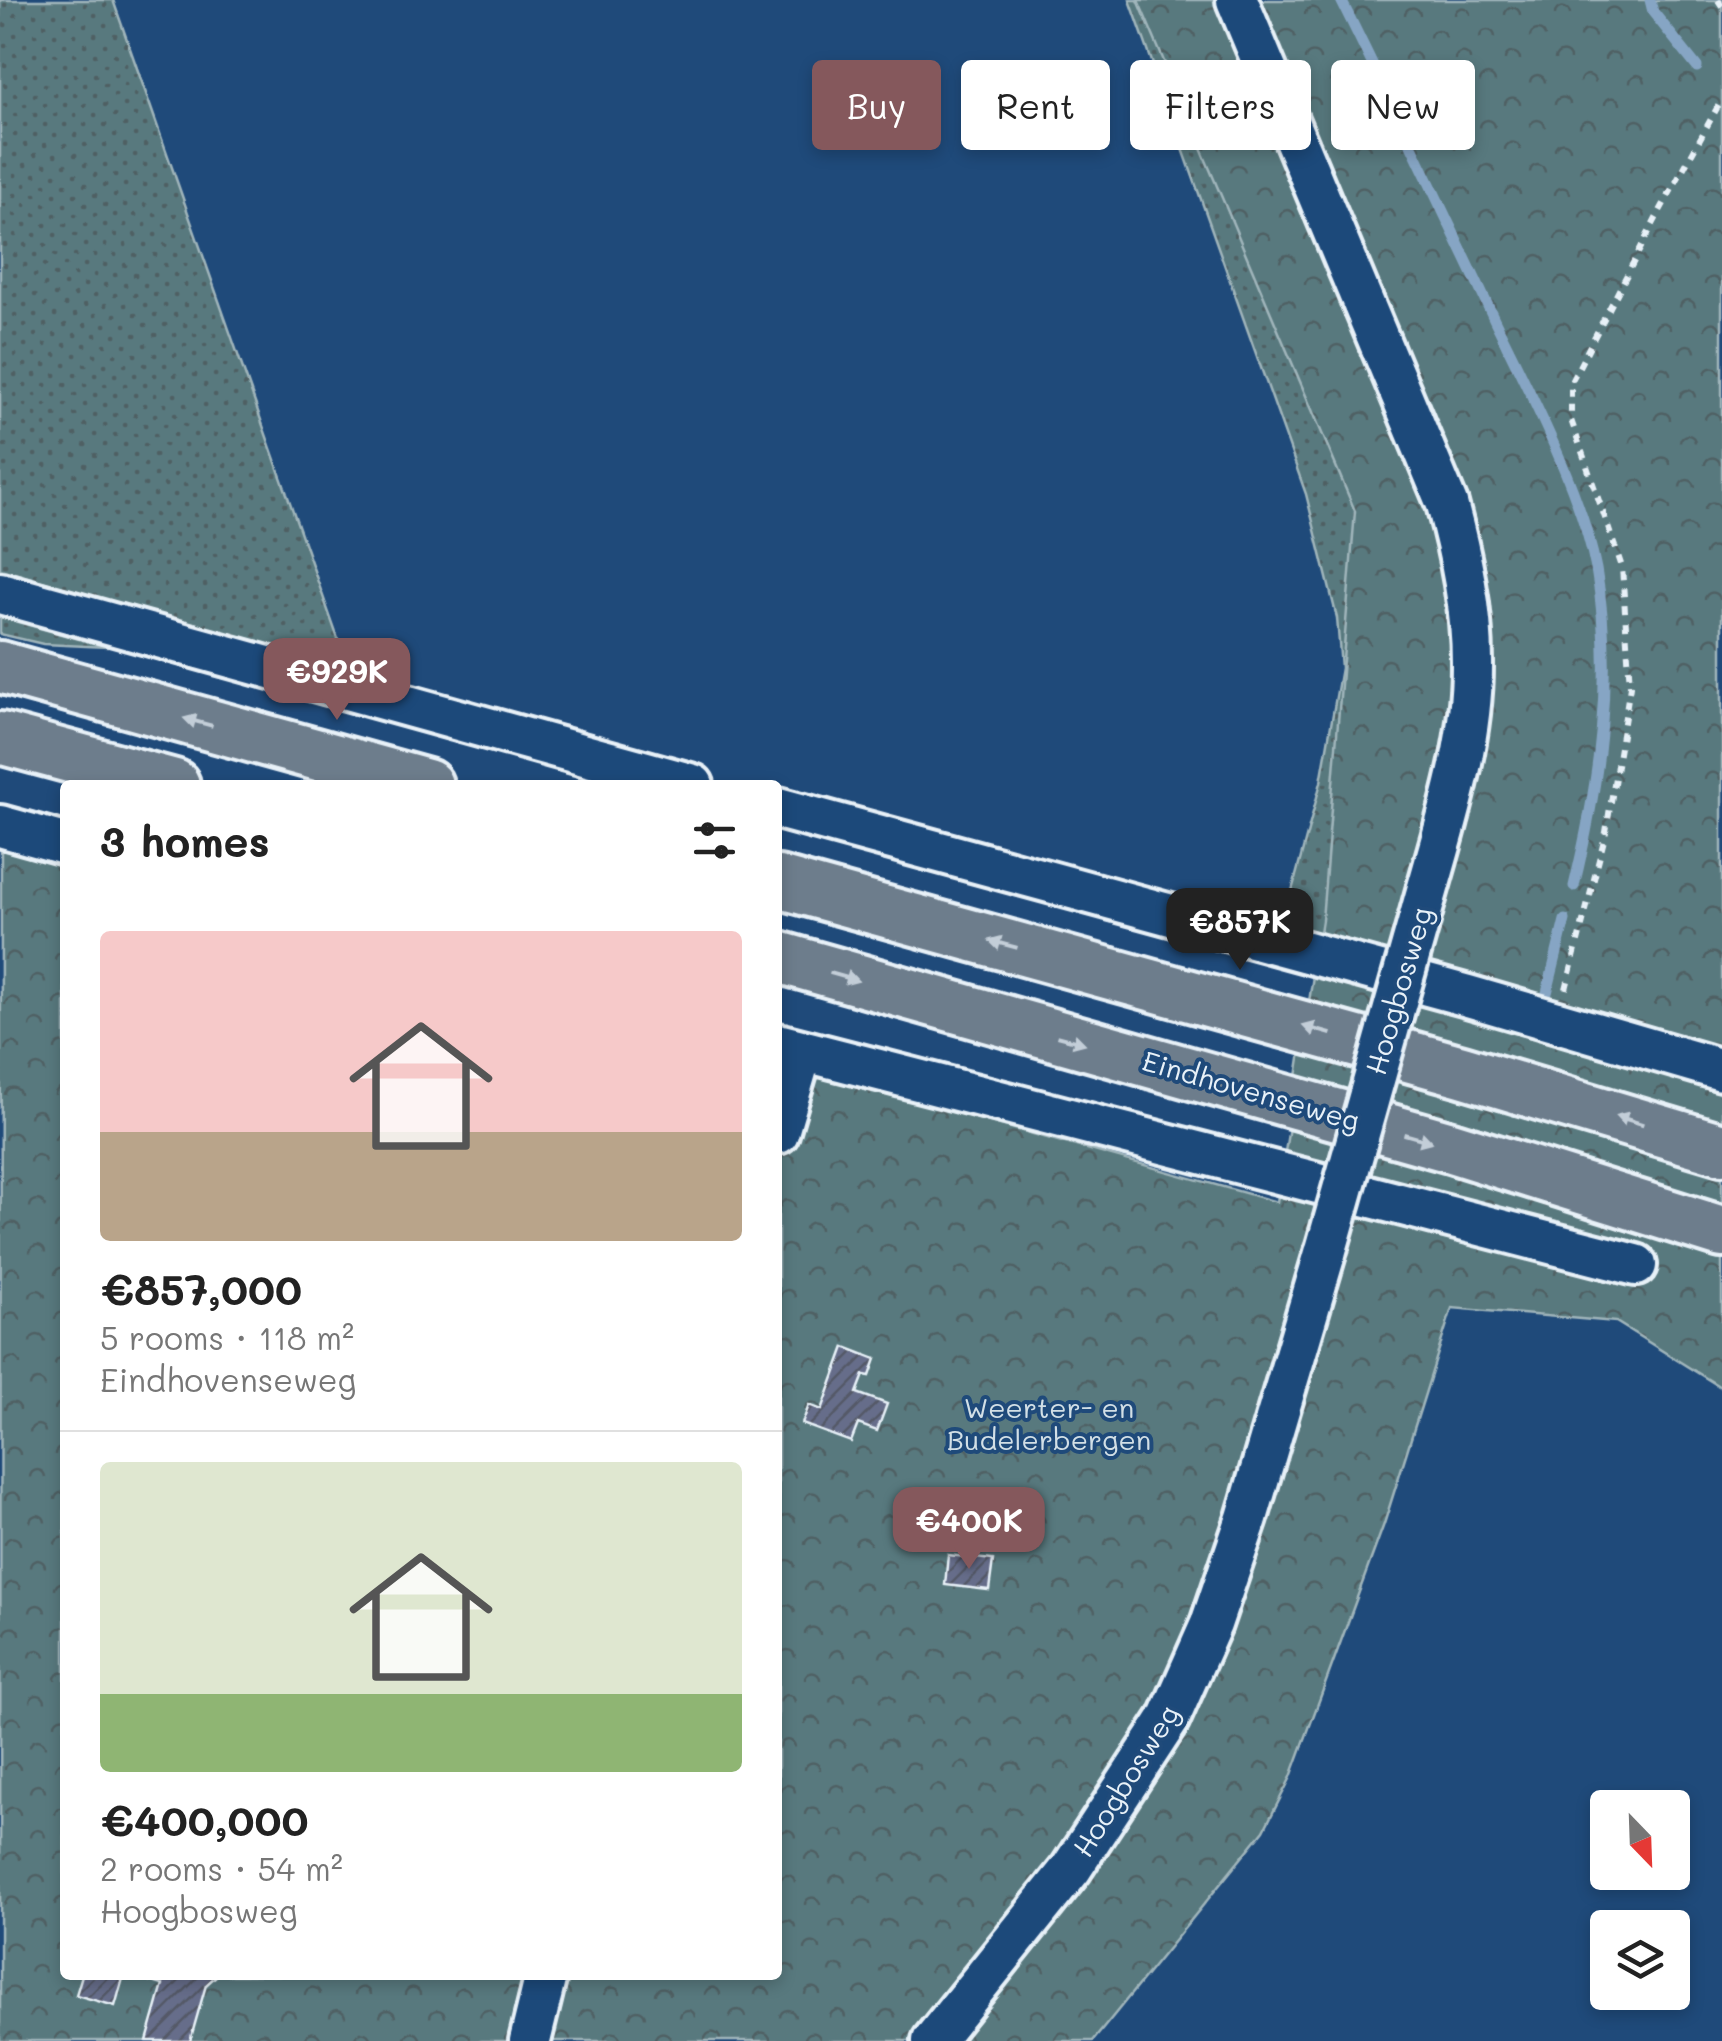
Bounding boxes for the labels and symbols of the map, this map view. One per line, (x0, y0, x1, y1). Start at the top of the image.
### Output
pin: €929K (267, 638, 407, 723)
one-way arrow (183, 714, 213, 729)
pin: €857K (1170, 888, 1310, 973)
street label: Hoogbosweg (1357, 903, 1439, 1079)
one-way arrow (987, 935, 1018, 951)
one-way arrow (829, 969, 860, 985)
one-way arrow (1301, 1022, 1332, 1038)
one-way arrow (1056, 1033, 1087, 1049)
street label: Eindhovenseweg (1139, 1042, 1364, 1138)
one-way arrow (1613, 1112, 1644, 1127)
one-way arrow (1403, 1131, 1434, 1146)
park label: Weerter- en Budelerbergen (947, 1389, 1151, 1457)
pin: €400K (899, 1487, 1039, 1572)
street label: Hoogbosweg (1064, 1698, 1186, 1863)
north arrow (1590, 1790, 1690, 1890)

